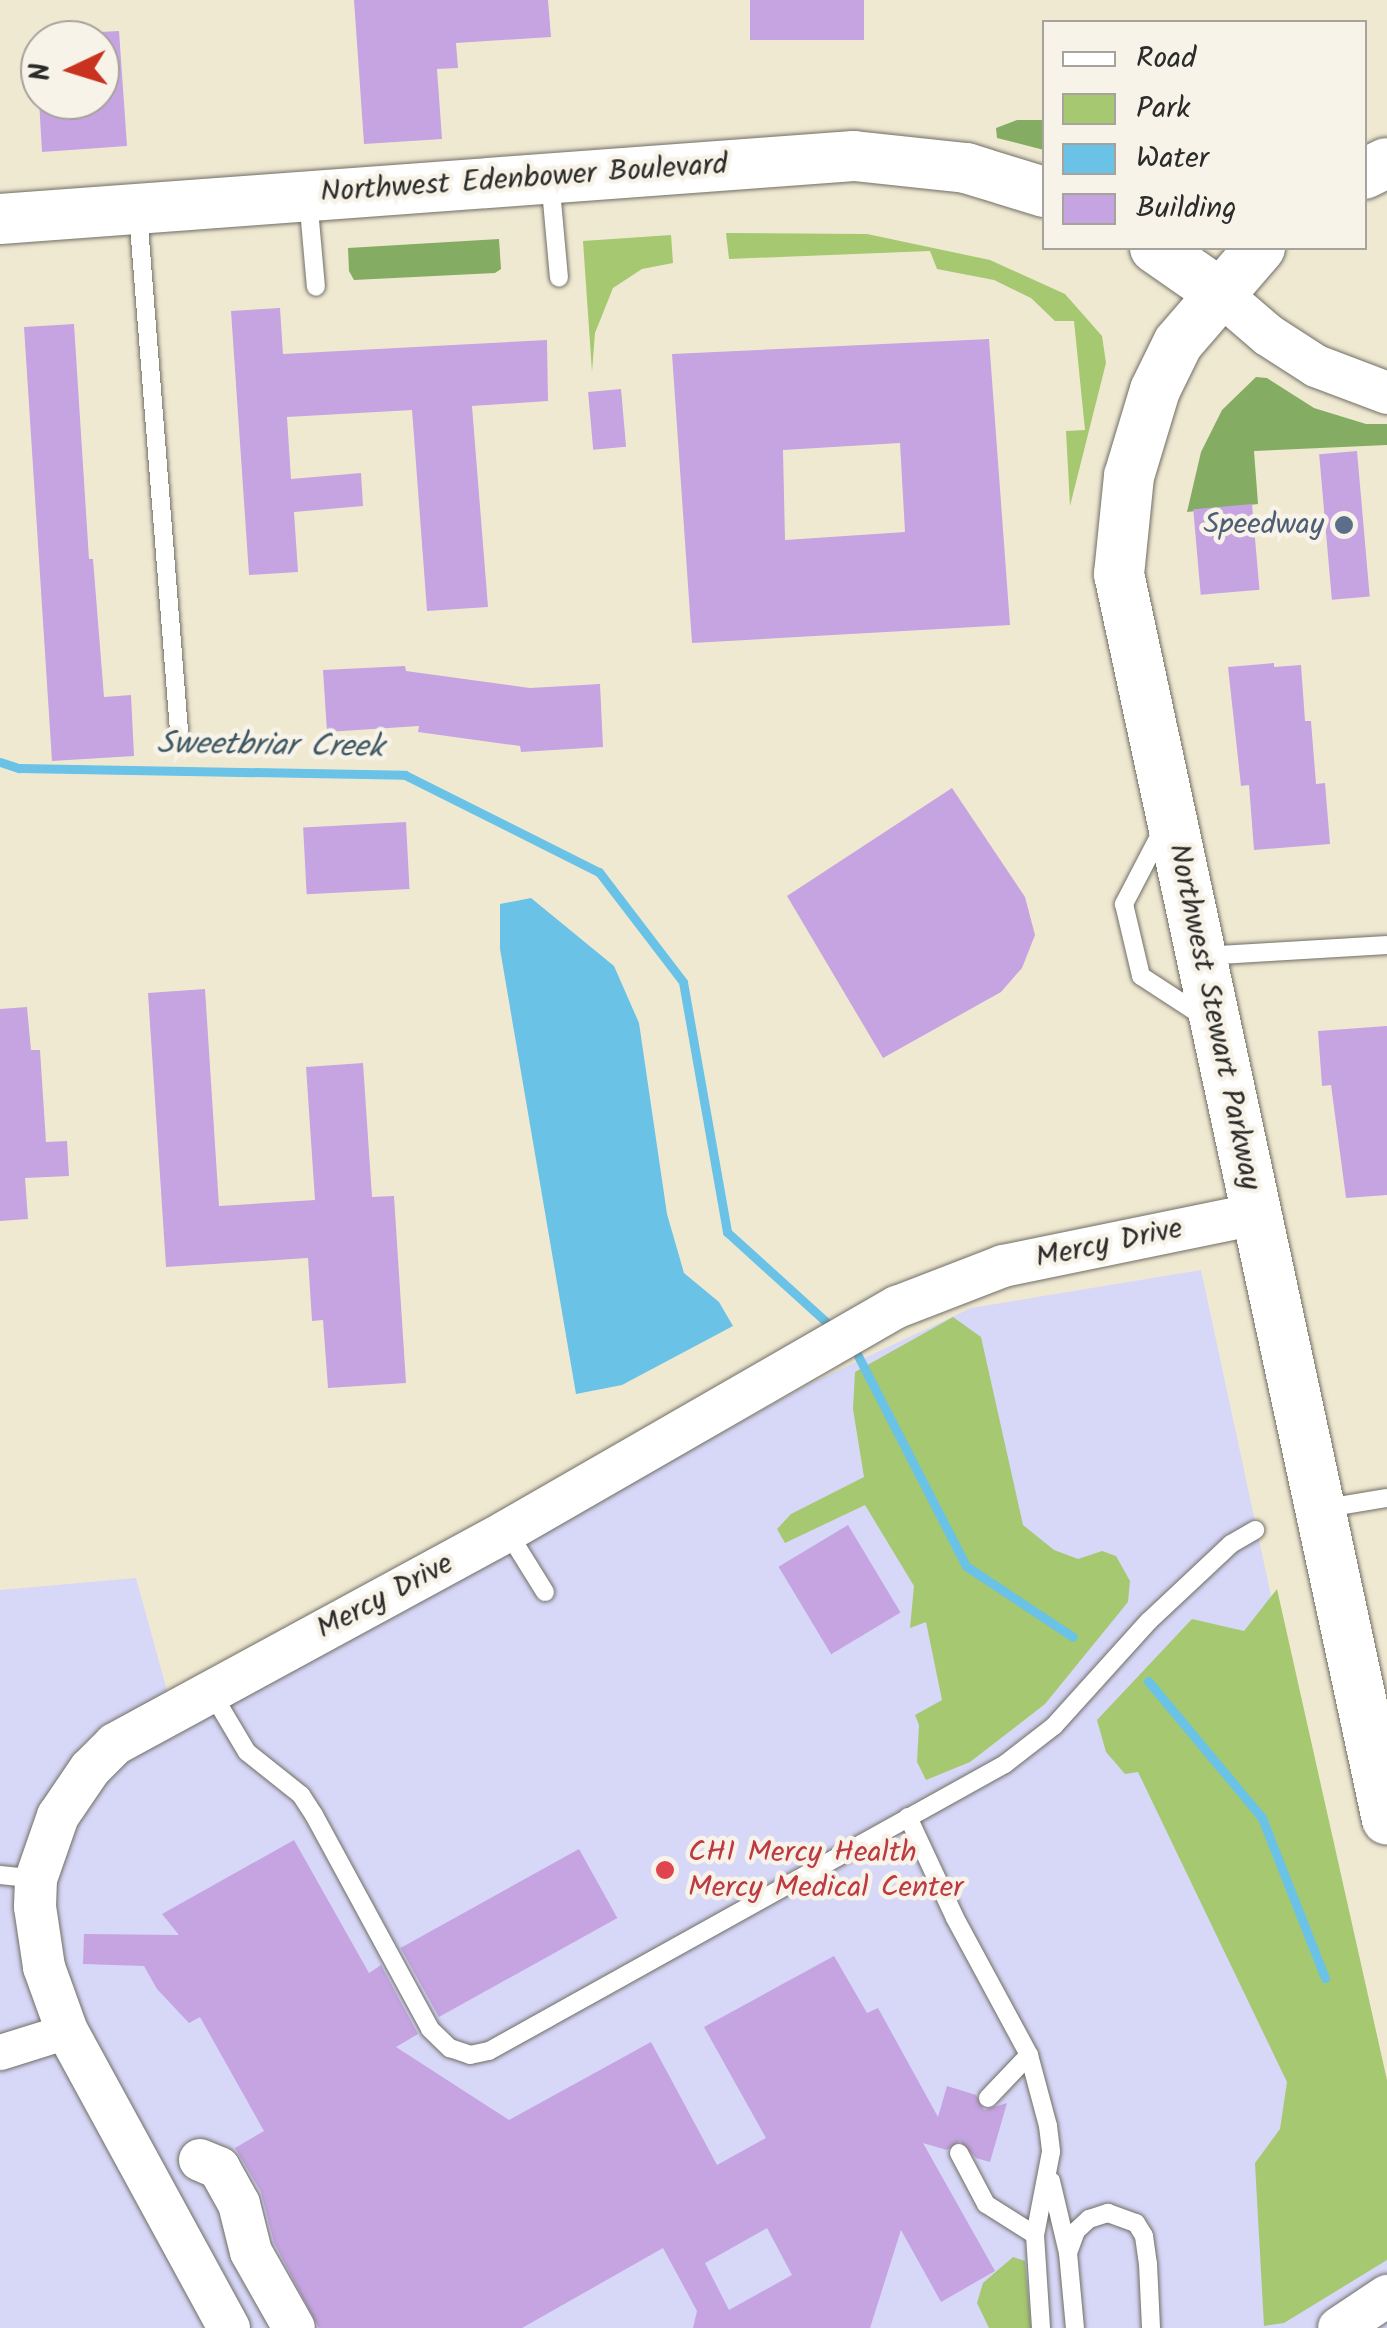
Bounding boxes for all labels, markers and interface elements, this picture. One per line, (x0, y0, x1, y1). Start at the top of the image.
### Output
north arrow (20, 20, 120, 120)
legend (1042, 20, 1367, 250)
text: Road (1136, 35, 1196, 83)
text: N (19, 62, 65, 82)
text: Park (1136, 85, 1190, 133)
text: Water (1136, 135, 1209, 183)
street label: Northwest Edenbower Boulevard (319, 147, 729, 211)
text: Building (1136, 185, 1236, 233)
place label: Speedway (1203, 507, 1324, 543)
marker: Speedway (1333, 514, 1355, 536)
water label: Sweetbriar Creek (156, 726, 384, 768)
street label: Northwest Stewart Parkway (1160, 841, 1268, 1193)
street label: Mercy Drive (1032, 1211, 1186, 1277)
street label: Mercy Drive (311, 1546, 459, 1648)
place label: CHI Mercy Health Mercy Medical Center (688, 1835, 963, 1906)
marker: CHI Mercy Health Mercy Medical Center (652, 1857, 678, 1883)

